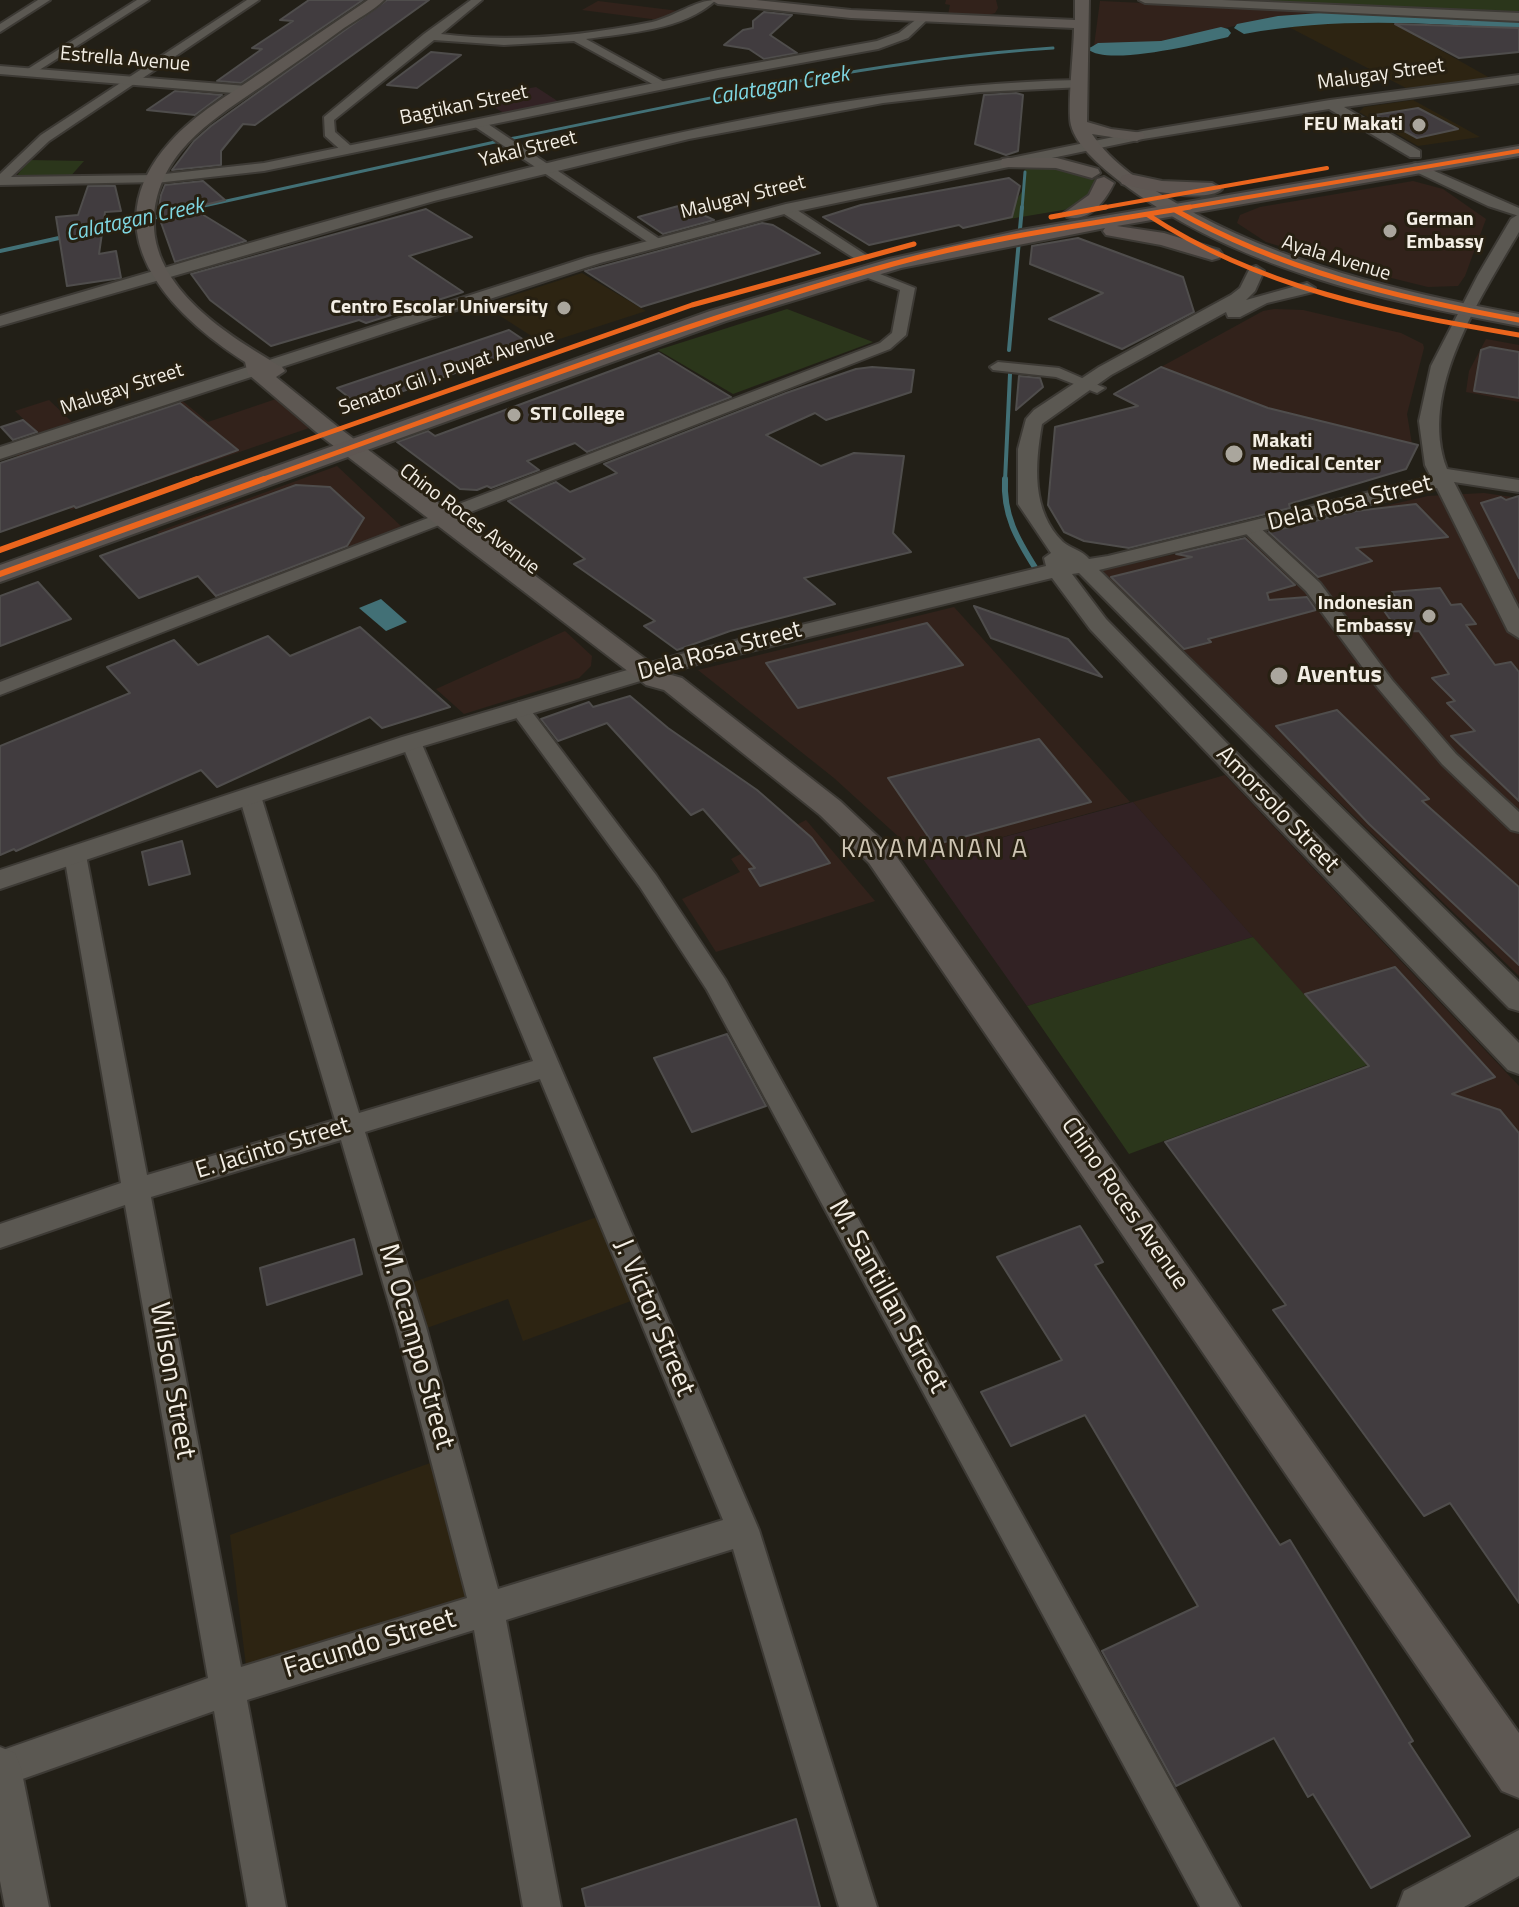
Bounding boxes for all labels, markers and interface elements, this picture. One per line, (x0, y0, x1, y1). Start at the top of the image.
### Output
street label: Estrella Avenue (59, 42, 191, 78)
street label: Malugay Street (1316, 54, 1446, 96)
water label: Calatagan Creek (708, 62, 852, 112)
street label: Bagtikan Street (398, 81, 530, 131)
place label: FEU Makati (1303, 113, 1403, 137)
marker: FEU Makati (1410, 116, 1428, 134)
street label: Yakal Street (477, 126, 579, 174)
street label: Malugay Street (678, 171, 808, 225)
water label: Calatagan Creek (64, 193, 206, 249)
place label: German Embassy (1406, 208, 1484, 255)
marker: German Embassy (1381, 222, 1399, 240)
street label: Ayala Avenue (1279, 231, 1393, 287)
place label: Centro Escolar University (330, 296, 548, 320)
marker: Centro Escolar University (555, 299, 573, 317)
street label: Senator Gil J. Puyat Avenue (336, 325, 558, 421)
street label: Malugay Street (57, 359, 187, 421)
place label: STI College (530, 403, 625, 427)
marker: STI College (505, 406, 523, 424)
place label: Makati Medical Center (1252, 430, 1381, 477)
marker: Makati Medical Center (1223, 443, 1245, 465)
street label: Chino Roces Avenue (394, 459, 544, 581)
street label: Dela Rosa Street (1265, 470, 1435, 538)
place label: Indonesian Embassy (1317, 592, 1413, 639)
marker: Indonesian Embassy (1420, 607, 1438, 625)
street label: Dela Rosa Street (635, 616, 805, 688)
place label: Aventus (1297, 662, 1382, 690)
marker: Aventus (1268, 665, 1290, 687)
street label: Amorsolo Street (1209, 741, 1345, 879)
district label: KAYAMANAN A (841, 835, 1029, 867)
street label: E. Jacinto Street (193, 1112, 353, 1186)
street label: Chino Roces Avenue (1054, 1113, 1194, 1295)
street label: M. Santillan Street (820, 1194, 954, 1400)
street label: J. Victor Street (605, 1234, 701, 1402)
street label: M. Ocampo Street (370, 1241, 460, 1453)
street label: Wilson Street (141, 1300, 201, 1462)
street label: Facundo Street (280, 1603, 460, 1687)

